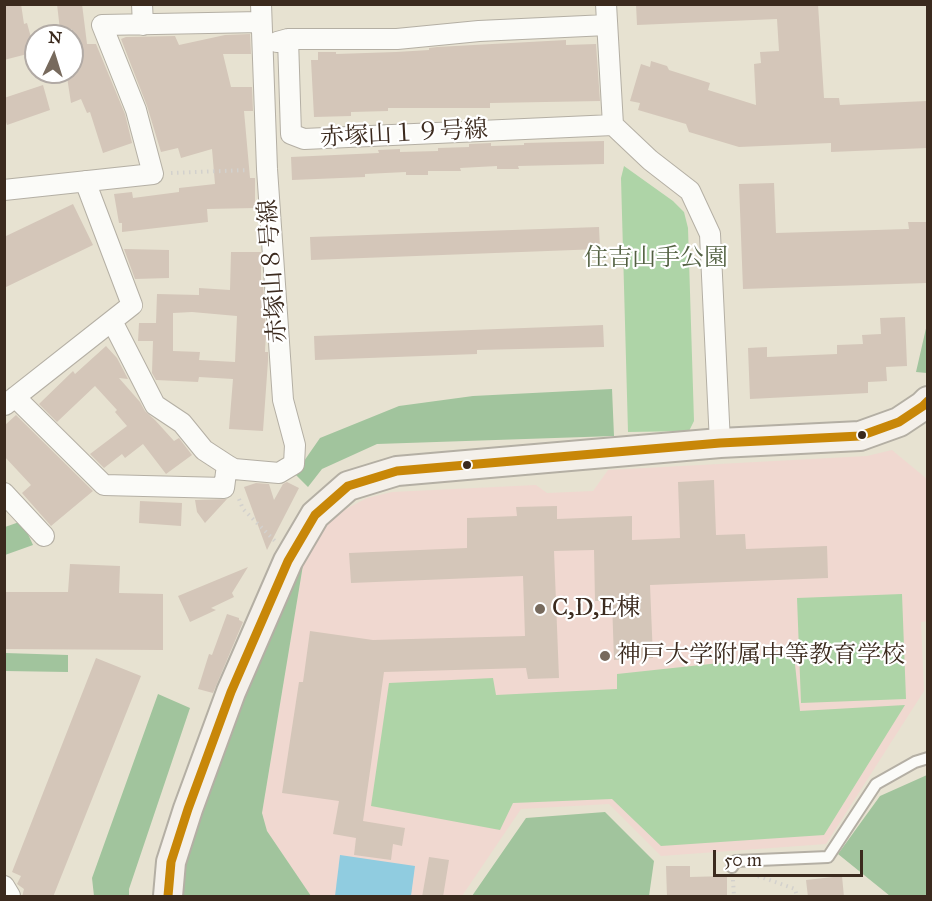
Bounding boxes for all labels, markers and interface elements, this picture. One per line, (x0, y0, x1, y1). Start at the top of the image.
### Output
north arrow (24, 24, 84, 84)
text: N (48, 28, 63, 47)
street label: 赤塚山１９号線 (319, 116, 489, 154)
street label: 赤塚山８号線 (255, 198, 293, 344)
park label: 住吉山手公園 (584, 245, 728, 273)
unlabelled marker (856, 429, 868, 441)
unlabelled marker (461, 459, 473, 471)
place label: C,D,E棟 (552, 595, 640, 623)
marker: C,D,E棟 (533, 602, 547, 616)
place label: 神戸大学附属中等教育学校 (617, 642, 905, 670)
marker: 神戸大学附属中等教育学校 (598, 649, 612, 663)
scale bar (716, 838, 866, 876)
text: 50 m (724, 849, 762, 871)

